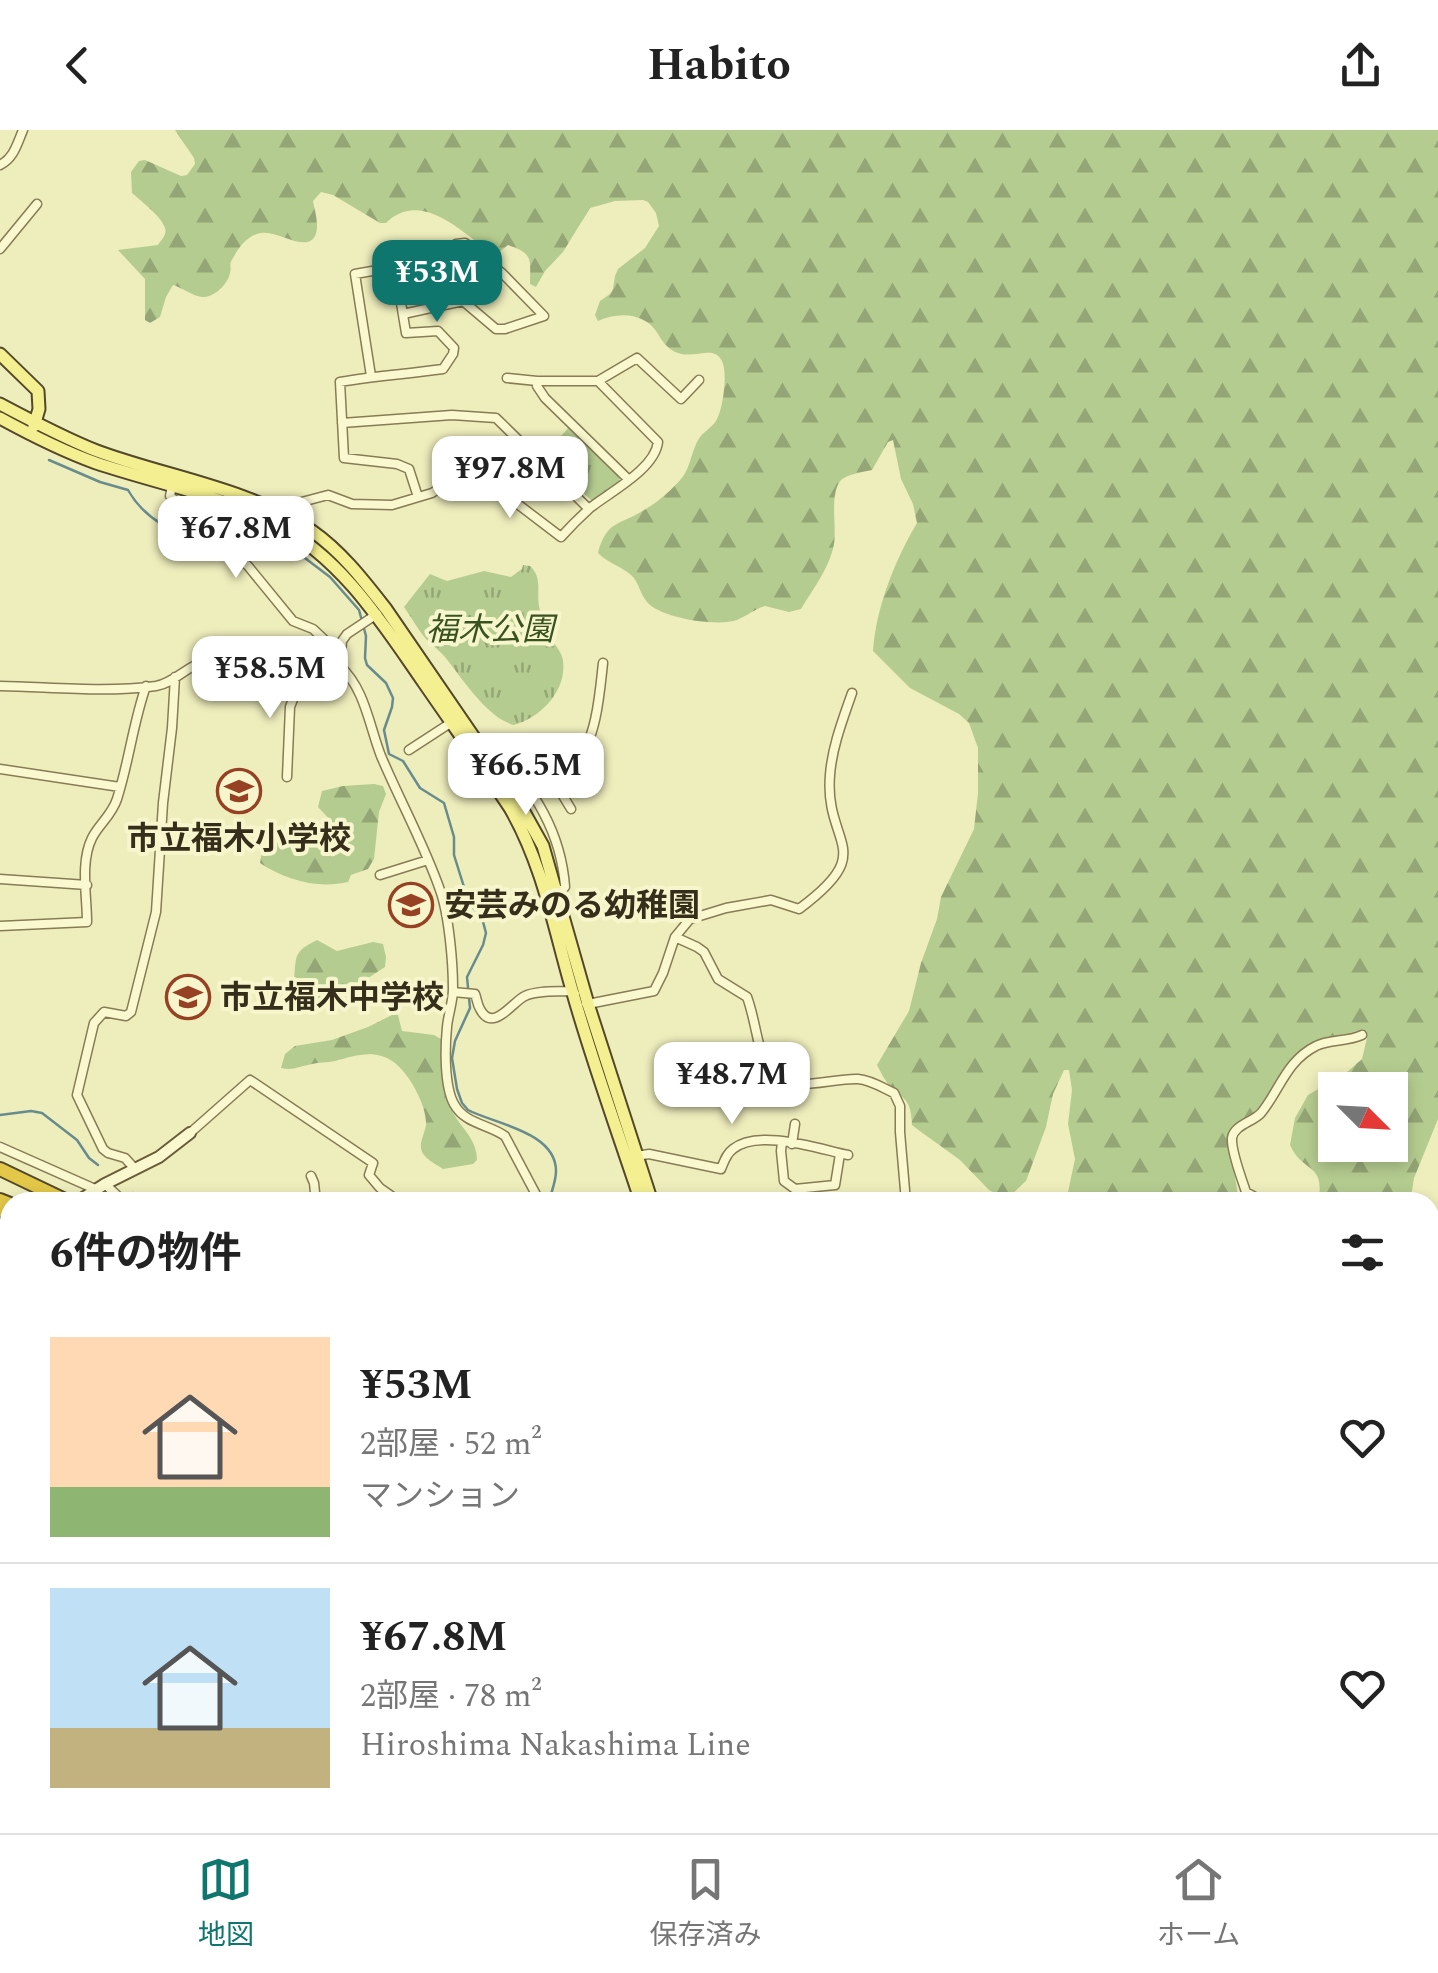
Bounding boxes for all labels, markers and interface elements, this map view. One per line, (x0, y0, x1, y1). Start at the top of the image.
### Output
text: Habito (647, 31, 791, 100)
icon: back (50, 38, 105, 93)
icon: share (1333, 38, 1388, 93)
pin: ¥53M (378, 240, 496, 325)
text: ¥53M (394, 248, 480, 297)
pin: ¥97.8M (429, 436, 591, 521)
text: ¥97.8M (454, 444, 566, 493)
pin: ¥67.8M (155, 496, 317, 581)
text: ¥67.8M (180, 504, 292, 553)
park label: 福木公園 (426, 606, 558, 655)
pin: ¥58.5M (189, 636, 351, 721)
text: ¥58.5M (214, 644, 326, 693)
pin: ¥66.5M (445, 733, 607, 818)
text: ¥66.5M (470, 741, 582, 790)
school or university icon: 市立福木小学校 (216, 768, 262, 814)
place label: 市立福木小学校 (127, 815, 351, 864)
school or university icon: 安芸みのる幼稚園 (388, 882, 434, 928)
place label: 安芸みのる幼稚園 (444, 882, 700, 931)
school or university icon: 市立福木中学校 (165, 974, 211, 1020)
place label: 市立福木中学校 (220, 974, 444, 1023)
pin: ¥48.7M (651, 1042, 813, 1127)
text: ¥48.7M (676, 1050, 788, 1099)
north arrow (1318, 1072, 1408, 1162)
map controls (1318, 1072, 1408, 1162)
text: 6件の物件 (50, 1223, 242, 1286)
icon: filters (1335, 1225, 1390, 1280)
text: ¥53M (360, 1354, 472, 1417)
icon: home (130, 1377, 250, 1497)
icon: heart (1335, 1410, 1390, 1465)
text: 2部屋 · 52 m² (360, 1420, 542, 1469)
text: マンション (360, 1472, 520, 1521)
text: ¥67.8M (360, 1606, 507, 1669)
icon: home (130, 1628, 250, 1748)
icon: heart (1335, 1661, 1390, 1716)
text: 2部屋 · 78 m² (360, 1672, 542, 1721)
text: Hiroshima Nakashima Line (360, 1721, 751, 1770)
tab: 地図 (198, 1852, 254, 1957)
tab: 保存済み (649, 1852, 761, 1957)
tab: ホーム (1157, 1852, 1240, 1957)

